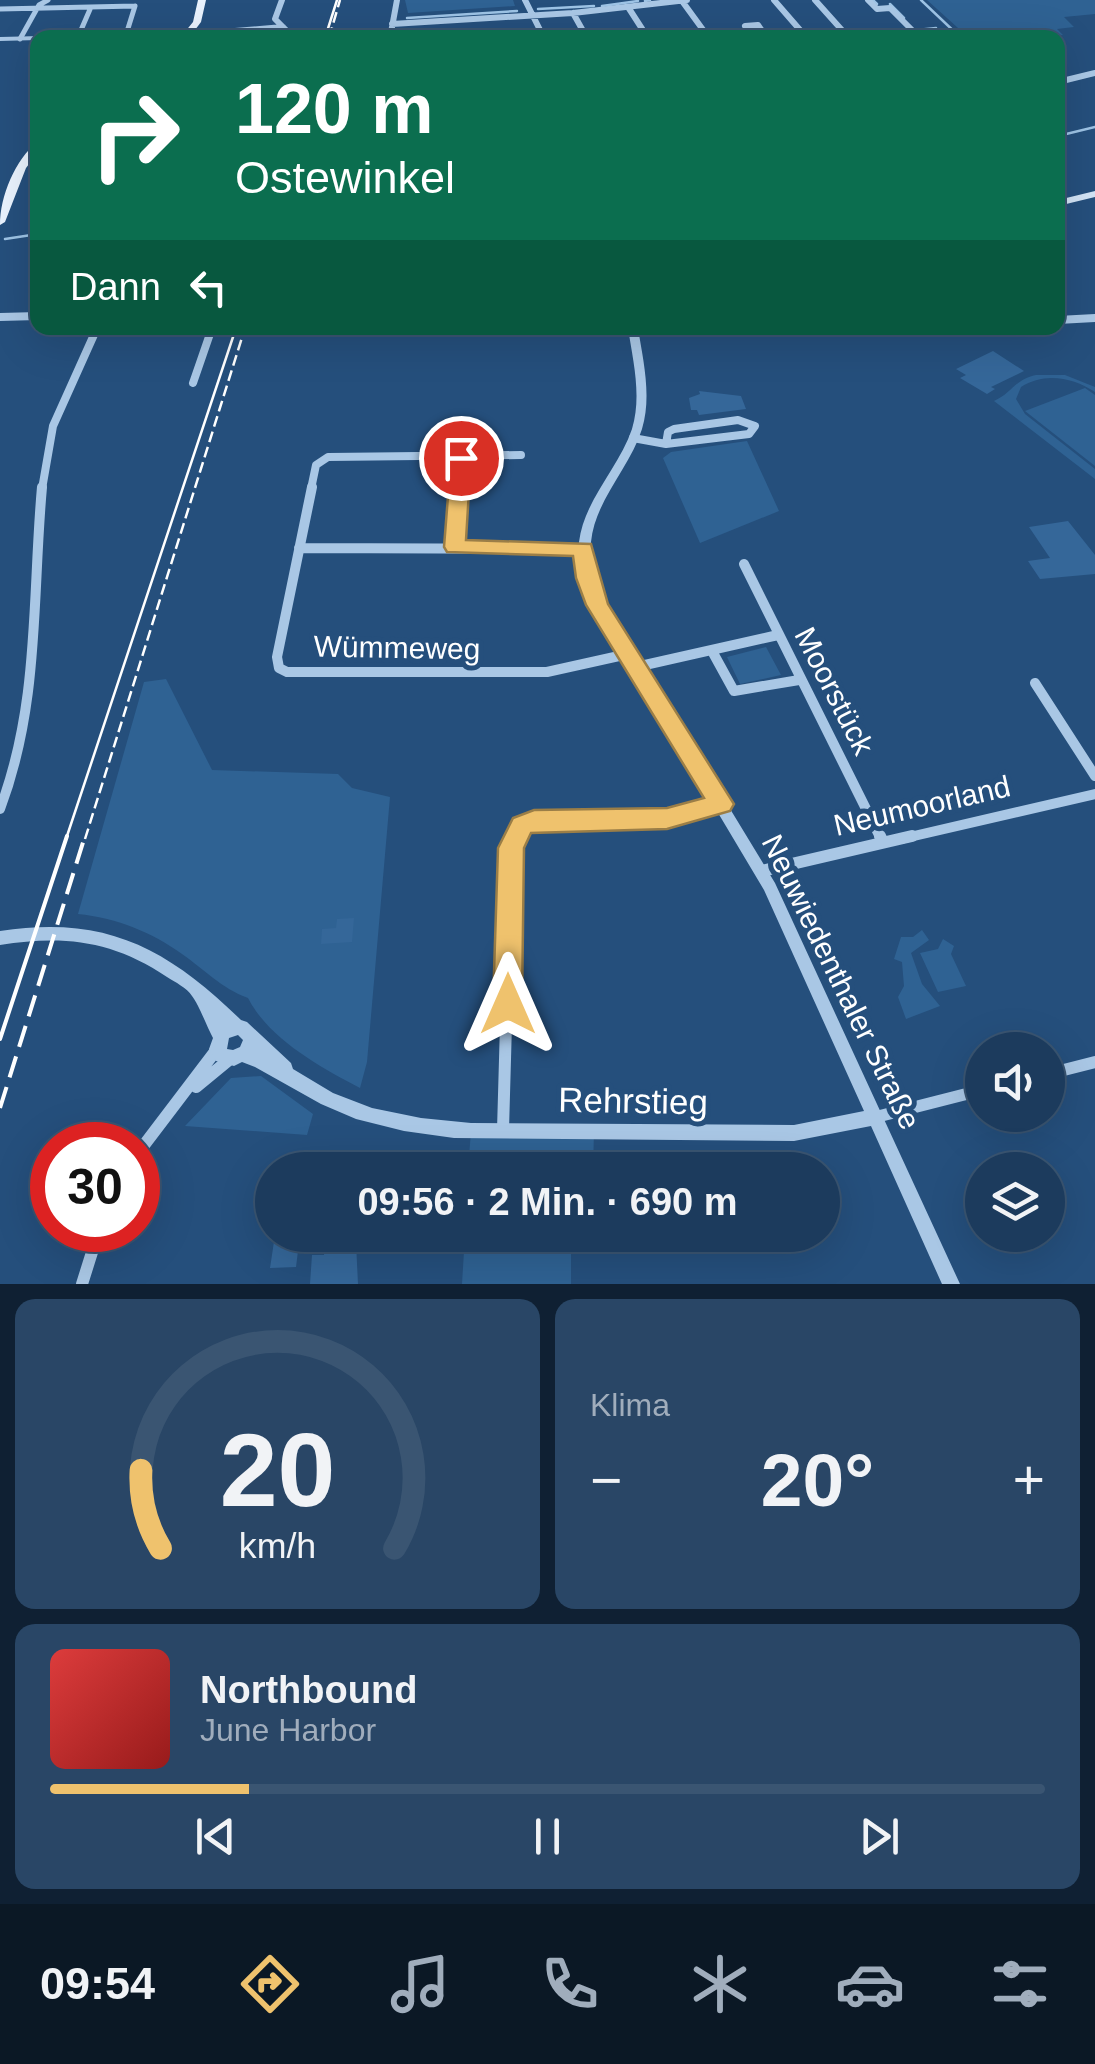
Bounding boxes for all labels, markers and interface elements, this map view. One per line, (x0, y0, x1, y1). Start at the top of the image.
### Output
icon: right (70, 70, 200, 200)
text: 120 m (235, 70, 433, 148)
text: Ostewinkel (235, 152, 455, 203)
icon: left (181, 260, 236, 315)
text: Dann (70, 266, 161, 308)
pin (419, 416, 504, 501)
icon: arrive (434, 431, 489, 486)
street label: Moorstück (788, 622, 881, 761)
street label: Wümmeweg (313, 630, 481, 665)
street label: Neumoorland (830, 769, 1013, 842)
street label: Neuwiedenthaler Straße (756, 829, 927, 1134)
position arrow (456, 952, 560, 1056)
map controls (965, 1032, 1065, 1252)
button: sound (965, 1032, 1065, 1132)
street label: Rehrstieg (558, 1080, 708, 1121)
speed limit sign: 30 (30, 1122, 160, 1252)
button: layers (965, 1152, 1065, 1252)
text: 09:56 · 2 Min. · 690 m (357, 1181, 738, 1223)
text: Klima (590, 1387, 670, 1423)
text: 20 (220, 1412, 335, 1528)
text: 20° (761, 1438, 874, 1522)
text: − (590, 1449, 622, 1511)
text: + (1013, 1449, 1045, 1511)
text: km/h (239, 1526, 316, 1566)
text: Northbound (200, 1669, 417, 1711)
text: June Harbor (200, 1712, 376, 1748)
icon: previous (188, 1809, 243, 1864)
icon: pause (520, 1809, 575, 1864)
icon: next (852, 1809, 907, 1864)
icon: directions (235, 1949, 305, 2019)
icon: music (385, 1949, 455, 2019)
icon: phone (535, 1949, 605, 2019)
icon: climate (685, 1949, 755, 2019)
icon: car (835, 1949, 905, 2019)
icon: filters (985, 1949, 1055, 2019)
text: 09:54 (40, 1958, 155, 2009)

